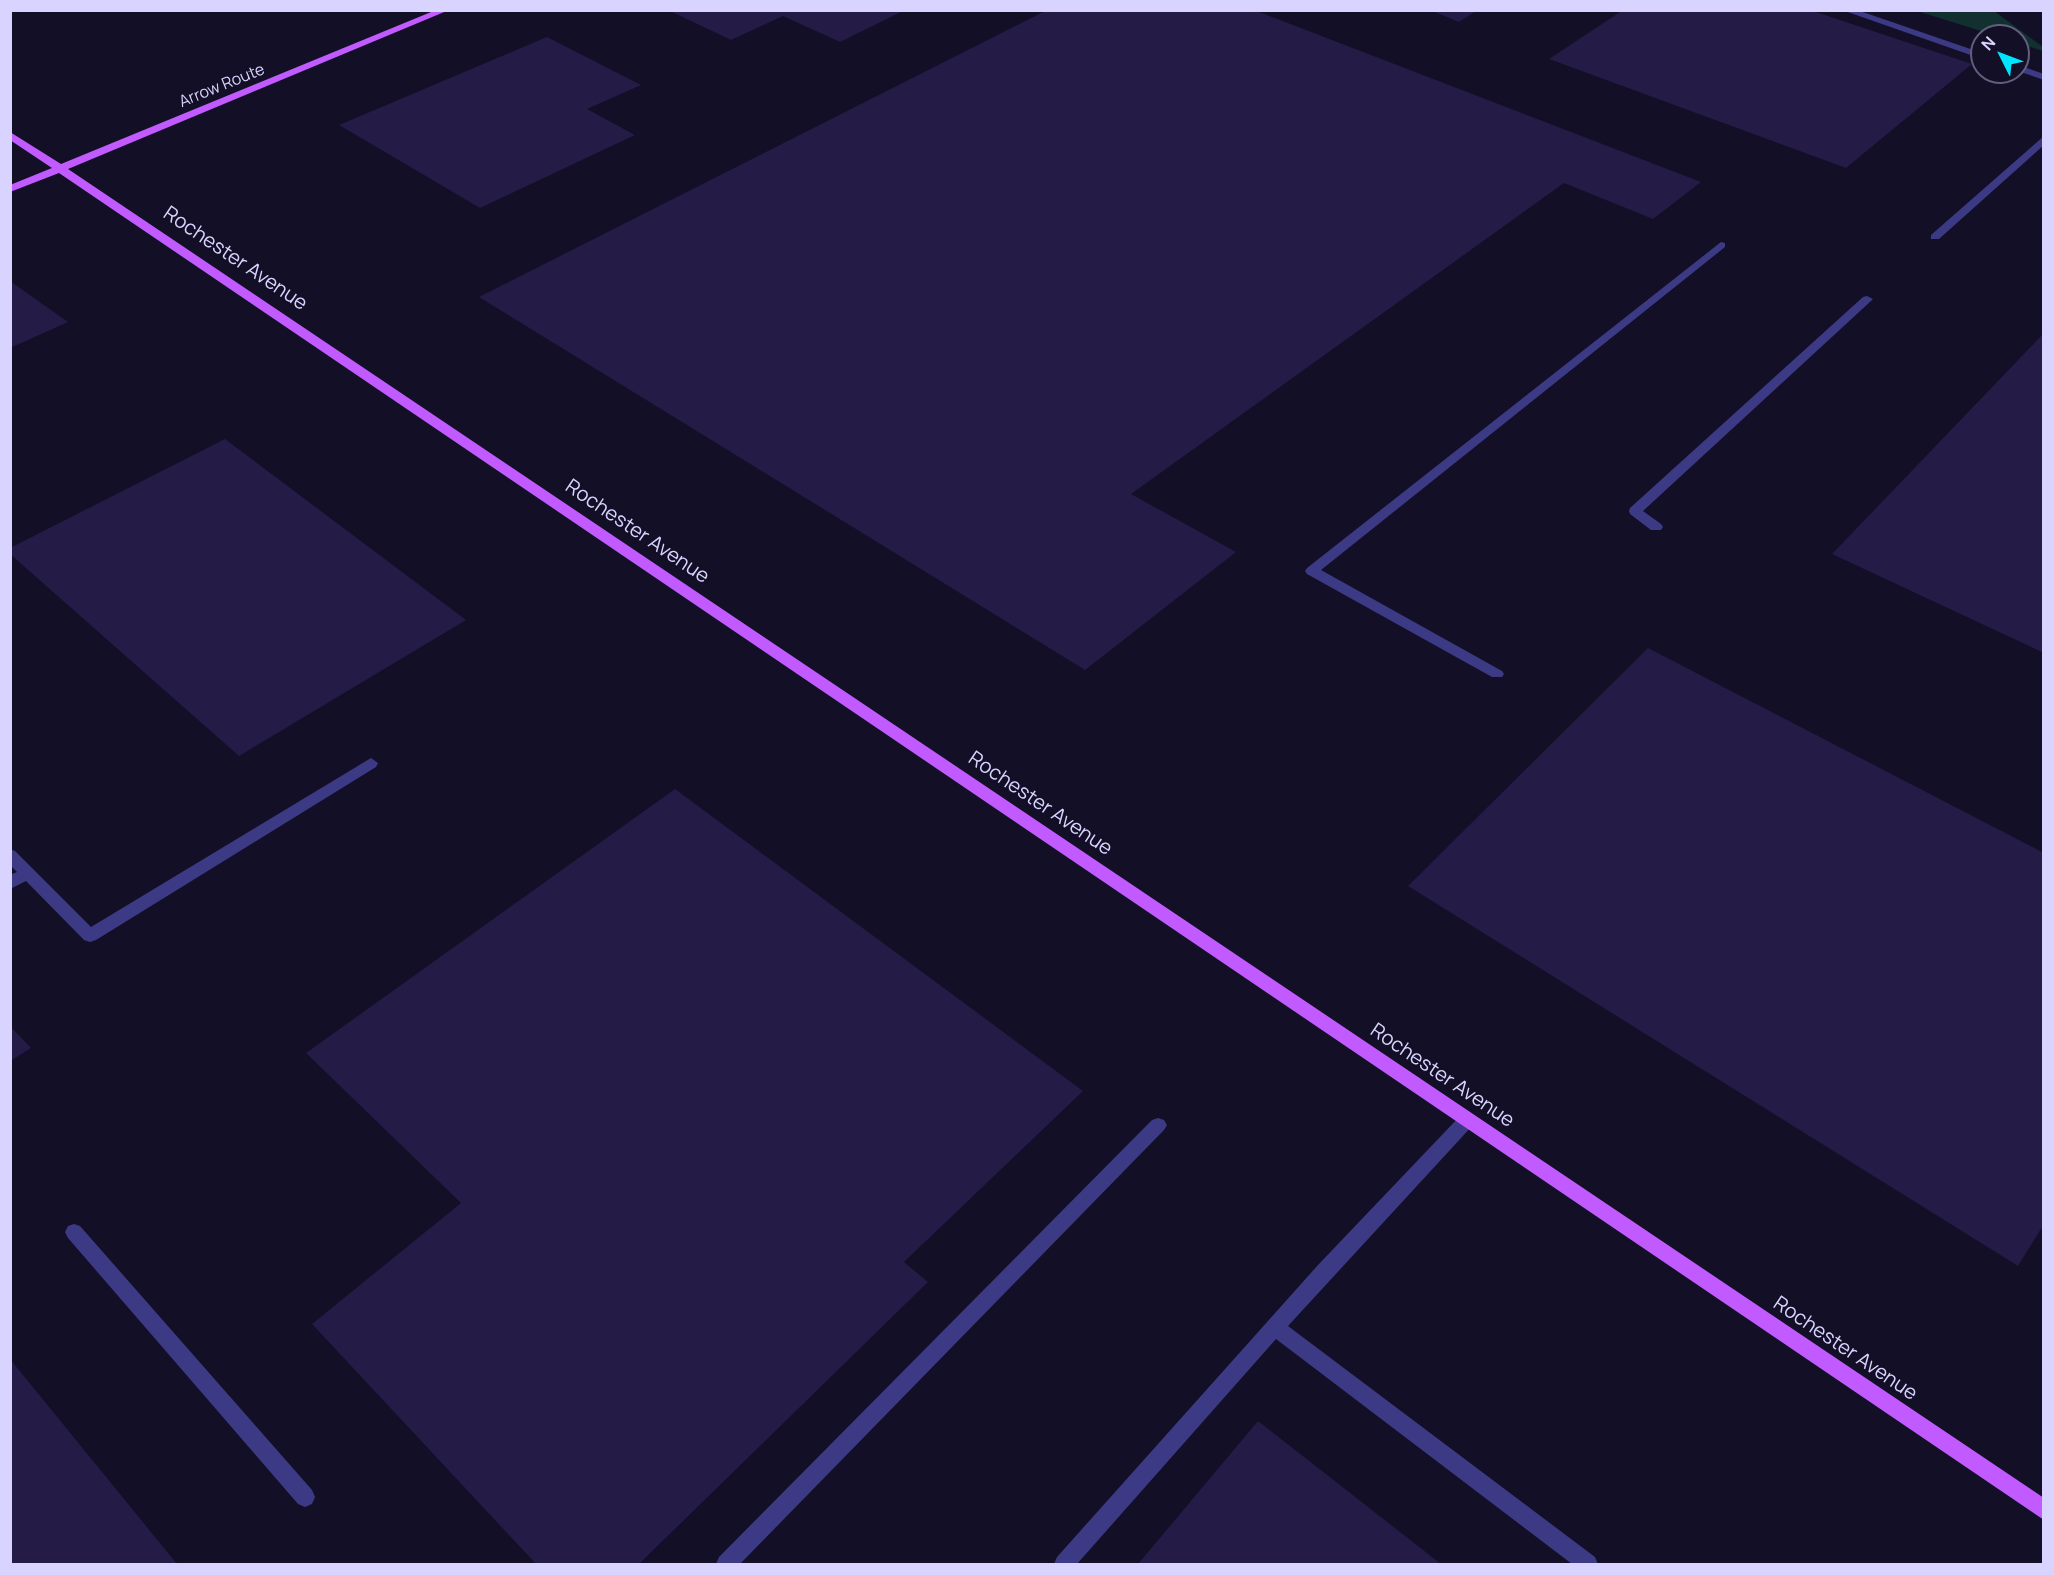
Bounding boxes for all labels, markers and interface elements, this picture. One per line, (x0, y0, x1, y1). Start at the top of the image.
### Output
north arrow (1970, 24, 2030, 84)
text: N (1976, 32, 2000, 55)
street label: Arrow Route (176, 60, 268, 112)
street label: Rochester Avenue (158, 202, 312, 316)
street label: Rochester Avenue (560, 475, 714, 589)
street label: Rochester Avenue (963, 747, 1117, 861)
street label: Rochester Avenue (1365, 1019, 1519, 1133)
street label: Rochester Avenue (1768, 1292, 1922, 1406)

